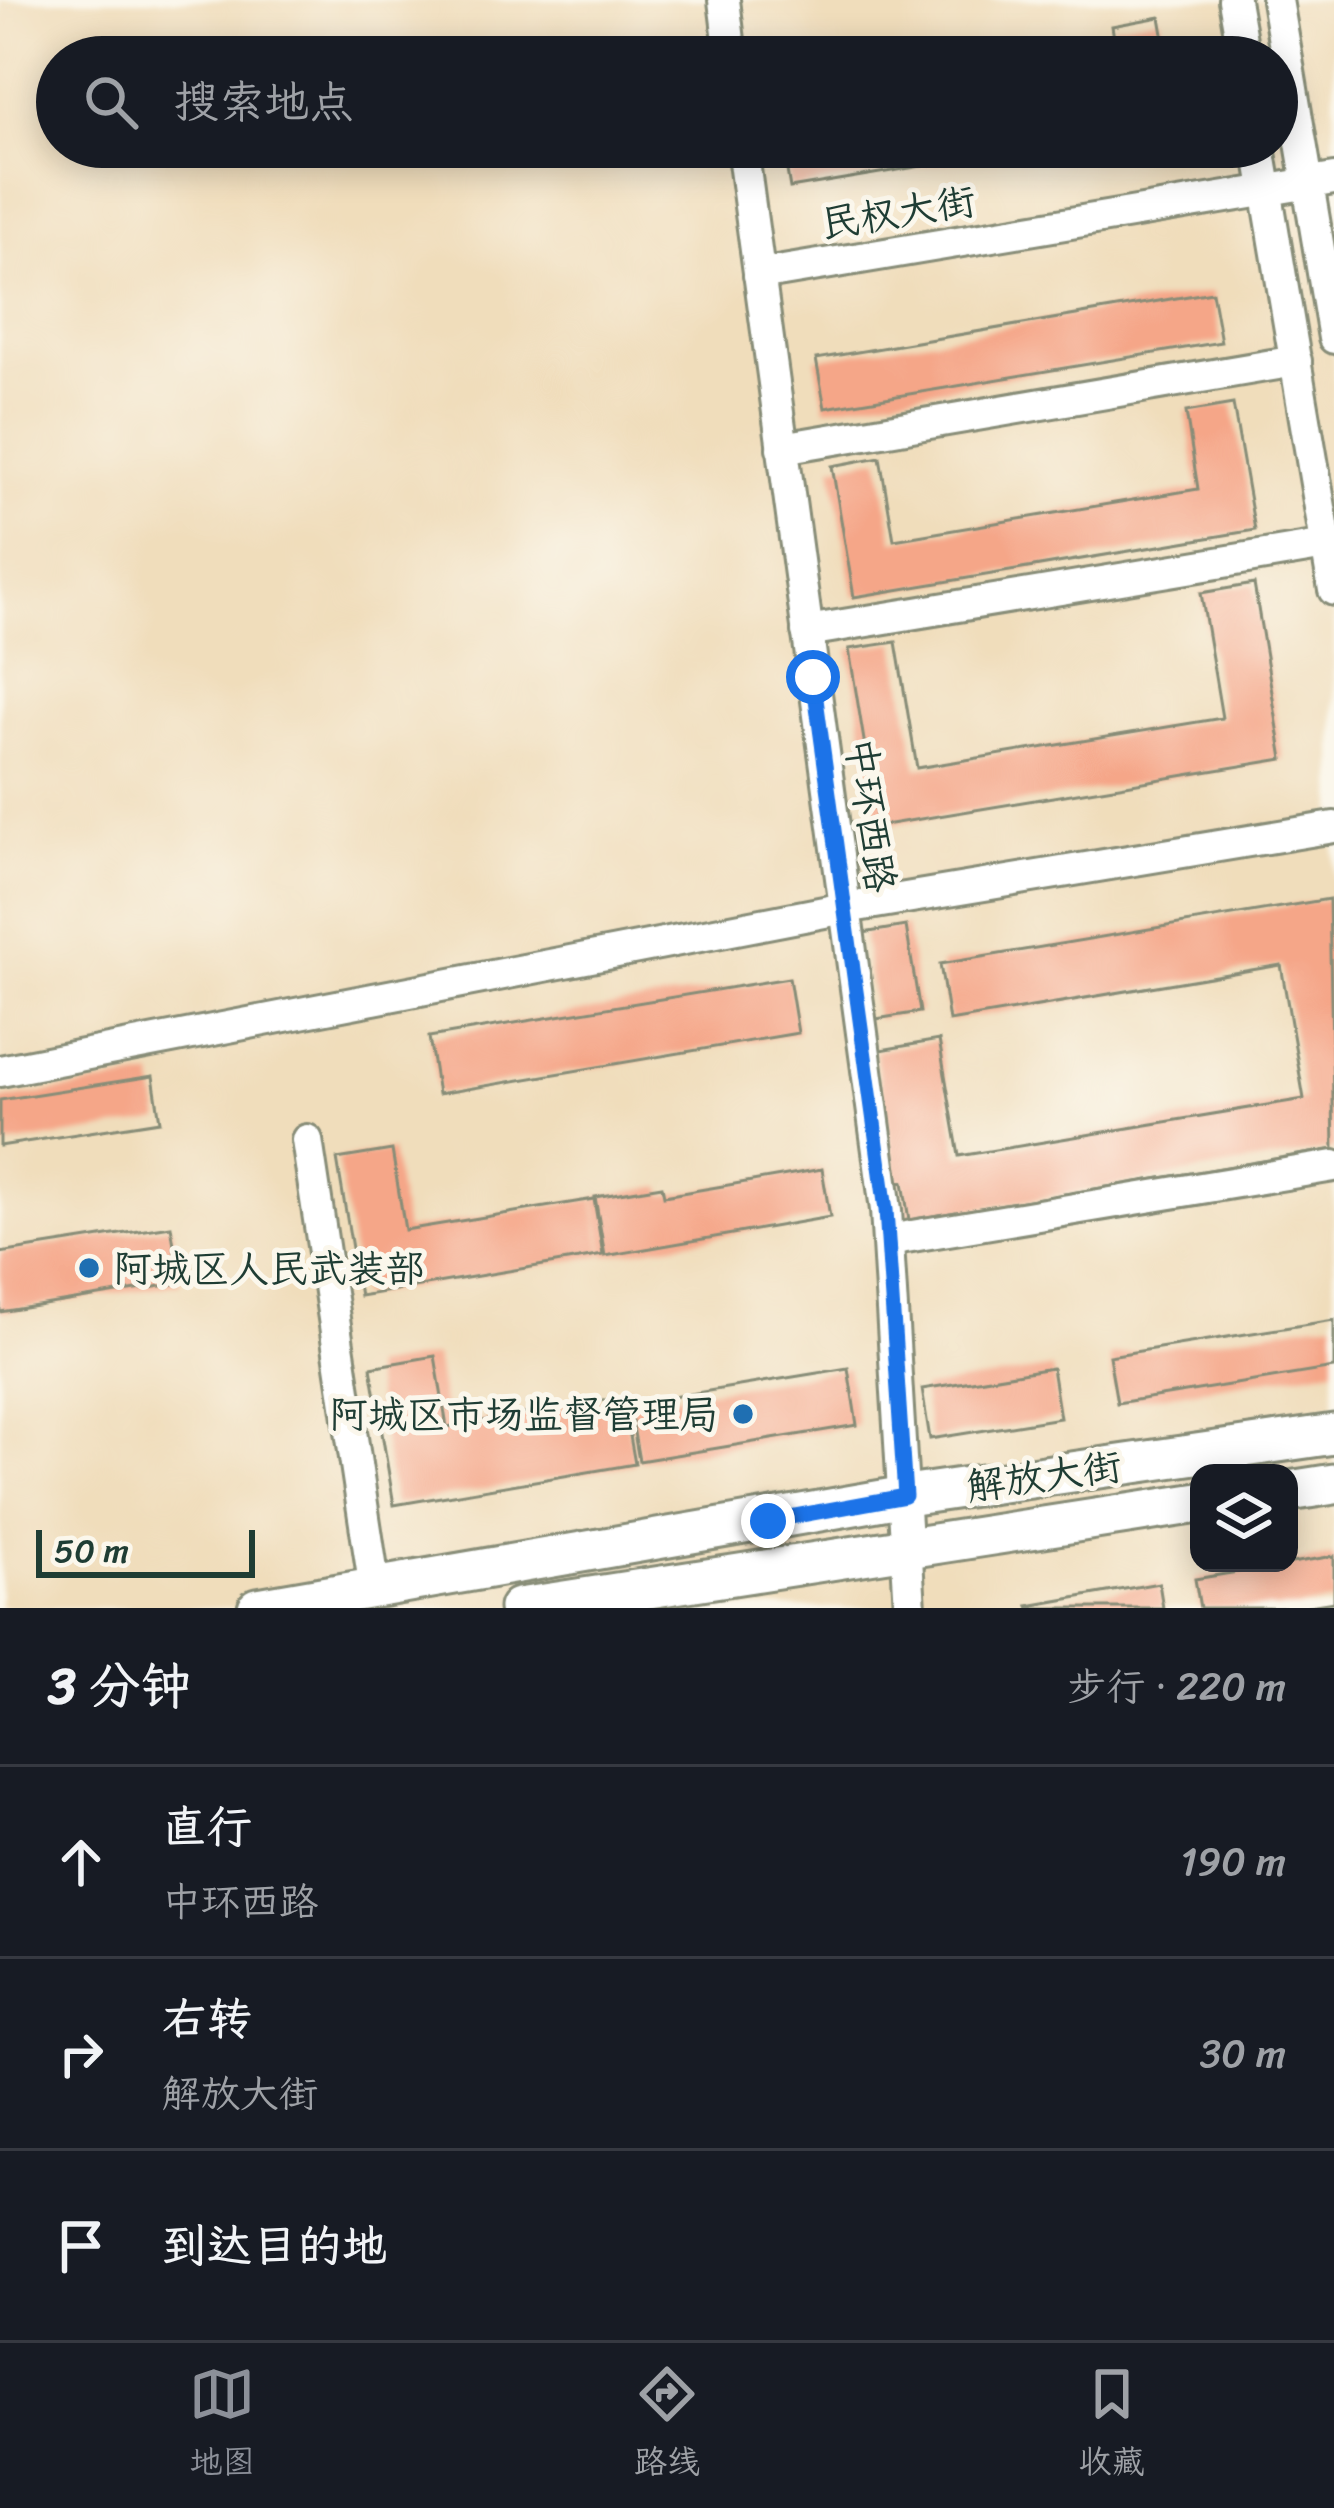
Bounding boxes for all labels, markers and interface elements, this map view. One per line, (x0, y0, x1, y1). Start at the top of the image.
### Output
search box (36, 36, 1298, 168)
text: 搜索地点 (174, 62, 354, 142)
icon: search (78, 69, 144, 135)
street label: 民权大街 (816, 166, 980, 258)
route start (786, 650, 840, 704)
street label: 中环西路 (826, 733, 916, 897)
place label: 阿城区人民武装部 (113, 1234, 425, 1303)
marker: 阿城区人民武装部 (76, 1255, 102, 1281)
place label: 阿城区市场监督管理局 (329, 1380, 719, 1449)
marker: 阿城区市场监督管理局 (730, 1401, 756, 1427)
street label: 解放大街 (962, 1431, 1126, 1521)
map controls (1190, 1464, 1298, 1572)
button: layers (1190, 1464, 1298, 1572)
route end (741, 1494, 795, 1548)
text: 50 m (54, 1522, 129, 1580)
scale bar (36, 1524, 255, 1577)
text: 3 分钟 (48, 1641, 191, 1731)
text: 步行 · 220 m (1068, 1652, 1286, 1721)
text: 直行 (162, 1787, 252, 1867)
text: 190 m (1181, 1827, 1286, 1896)
icon: ahead (48, 1829, 114, 1895)
text: 中环西路 (162, 1867, 318, 1936)
text: 右转 (162, 1979, 252, 2059)
text: 30 m (1200, 2019, 1286, 2088)
icon: right (48, 2021, 114, 2087)
text: 解放大街 (162, 2059, 318, 2128)
text: 到达目的地 (162, 2206, 387, 2286)
icon: arrive (48, 2213, 114, 2279)
tab: 地图 (189, 2361, 255, 2491)
tab: 路线 (634, 2361, 700, 2491)
tab: 收藏 (1079, 2361, 1145, 2491)

